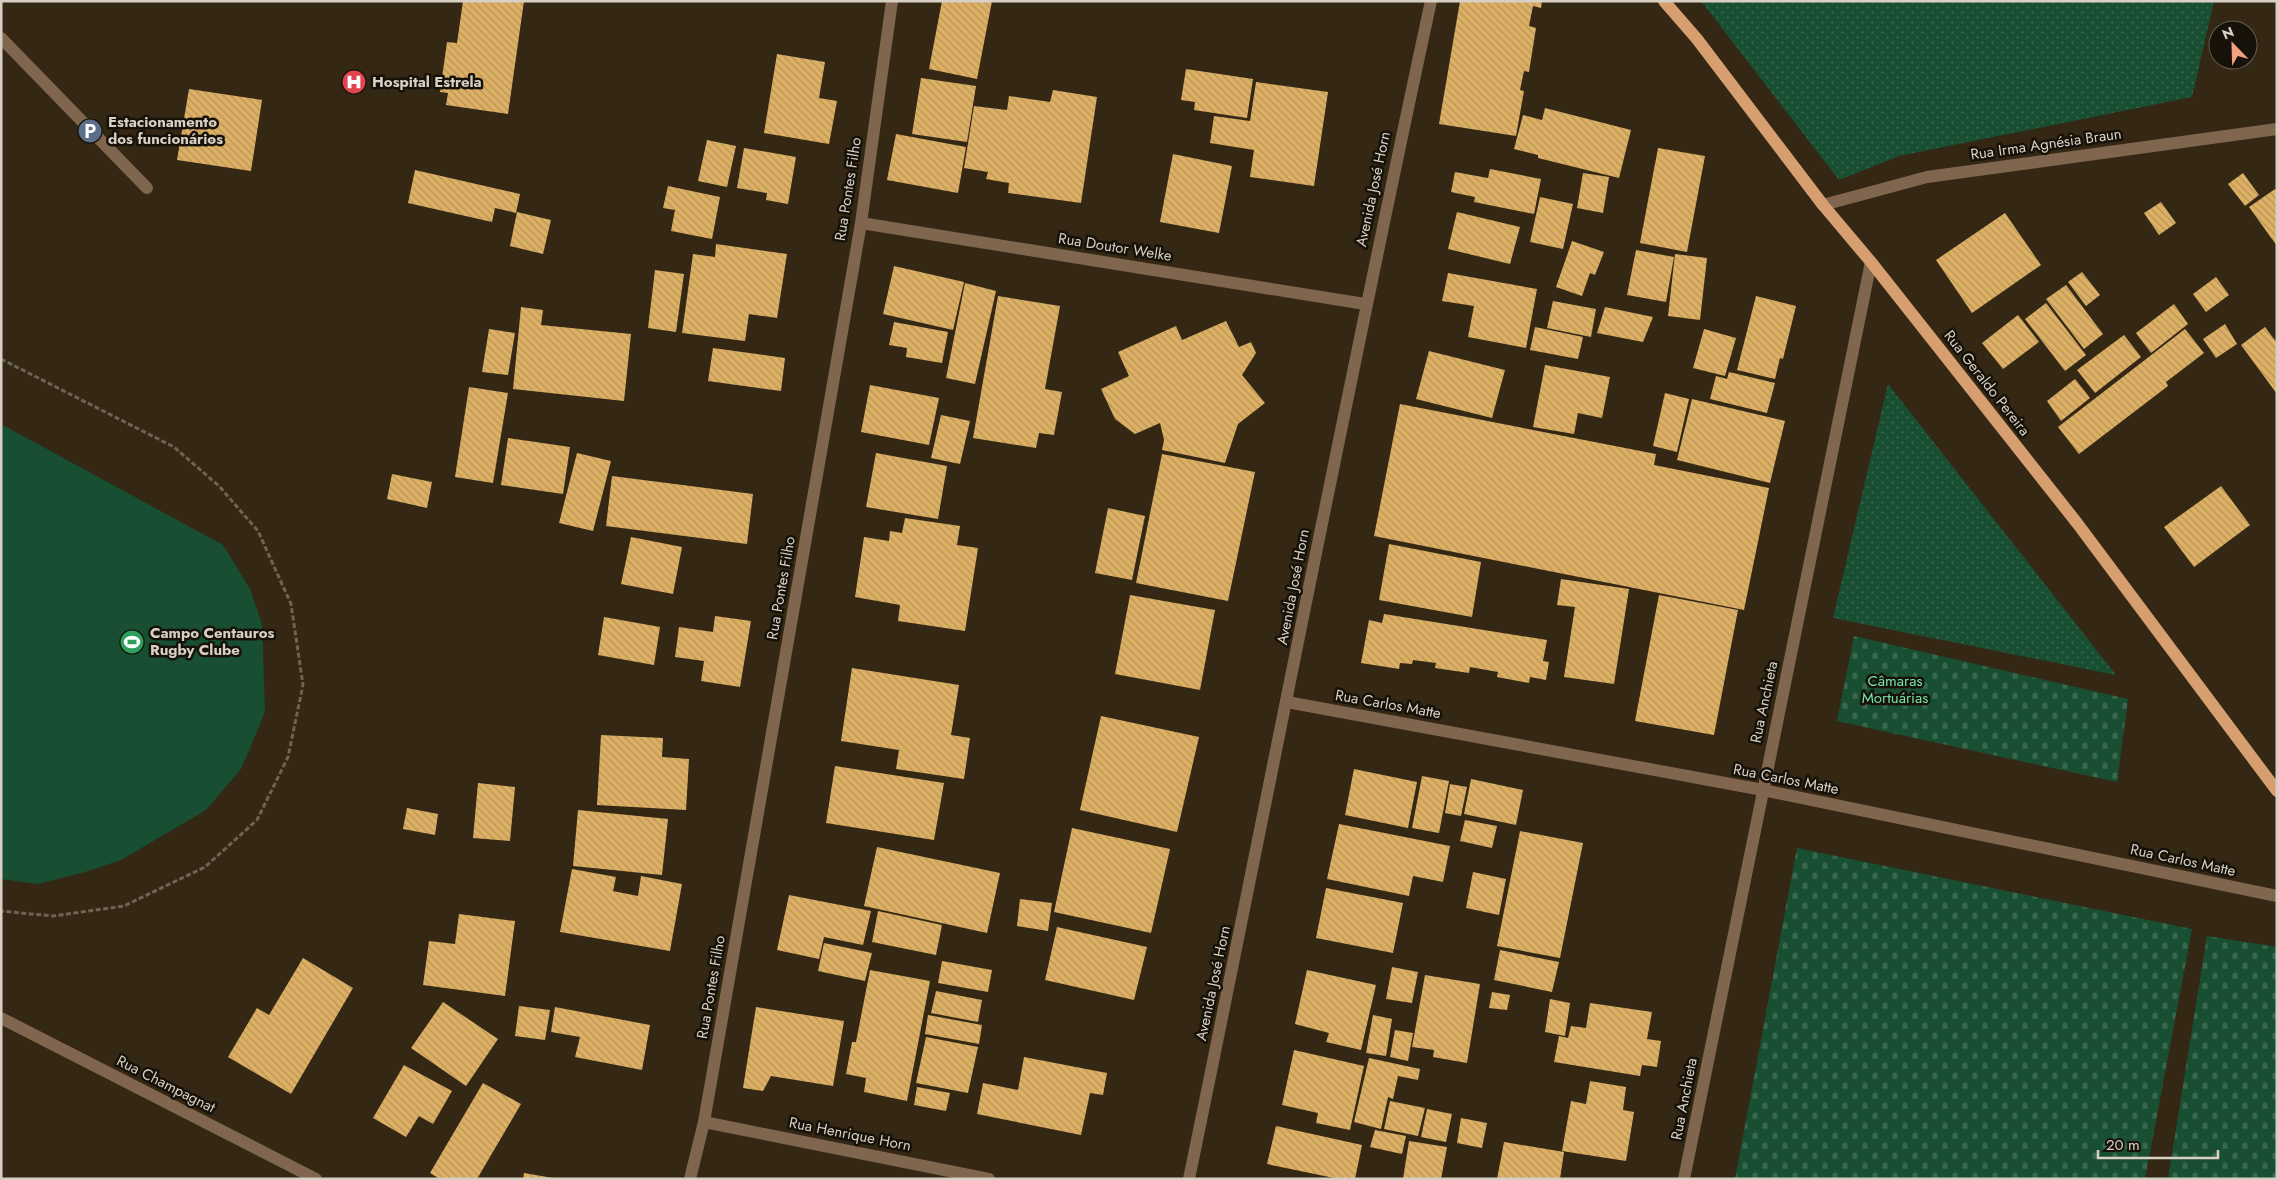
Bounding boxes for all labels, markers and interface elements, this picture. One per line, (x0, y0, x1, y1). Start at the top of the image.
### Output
north arrow (2208, 20, 2258, 70)
text: N (2219, 22, 2237, 44)
hospital icon: Hospital Estrela (341, 69, 367, 95)
place label: Hospital Estrela (372, 71, 482, 93)
place label: Estacionamento dos funcionários (108, 111, 223, 150)
parking icon: Estacionamento dos funcionários (77, 118, 103, 144)
street label: Rua Irma Agnésia Braun (1969, 123, 2123, 165)
street label: Avenida José Horn (1350, 129, 1396, 249)
street label: Rua Pontes Filho (829, 136, 867, 242)
street label: Rua Doutor Welke (1057, 227, 1174, 267)
street label: Rua Geraldo Pereira (1939, 325, 2035, 441)
street label: Avenida José Horn (1271, 527, 1315, 647)
street label: Rua Pontes Filho (761, 535, 801, 641)
place label: Campo Centauros Rugby Clube (150, 622, 275, 661)
sports icon: Campo Centauros Rugby Clube (119, 629, 145, 655)
street label: Rua Anchieta (1745, 659, 1783, 745)
park label: Câmaras Mortuárias (1862, 670, 1928, 709)
street label: Rua Carlos Matte (1333, 684, 1443, 724)
street label: Rua Carlos Matte (1731, 758, 1841, 800)
street label: Rua Carlos Matte (2128, 838, 2238, 882)
street label: Avenida José Horn (1190, 923, 1236, 1043)
street label: Rua Pontes Filho (691, 934, 731, 1040)
street label: Rua Champagnat (113, 1050, 219, 1119)
street label: Rua Anchieta (1665, 1056, 1703, 1142)
street label: Rua Henrique Horn (787, 1111, 913, 1157)
scale bar (2098, 1128, 2218, 1160)
text: 20 m (2106, 1134, 2140, 1156)

